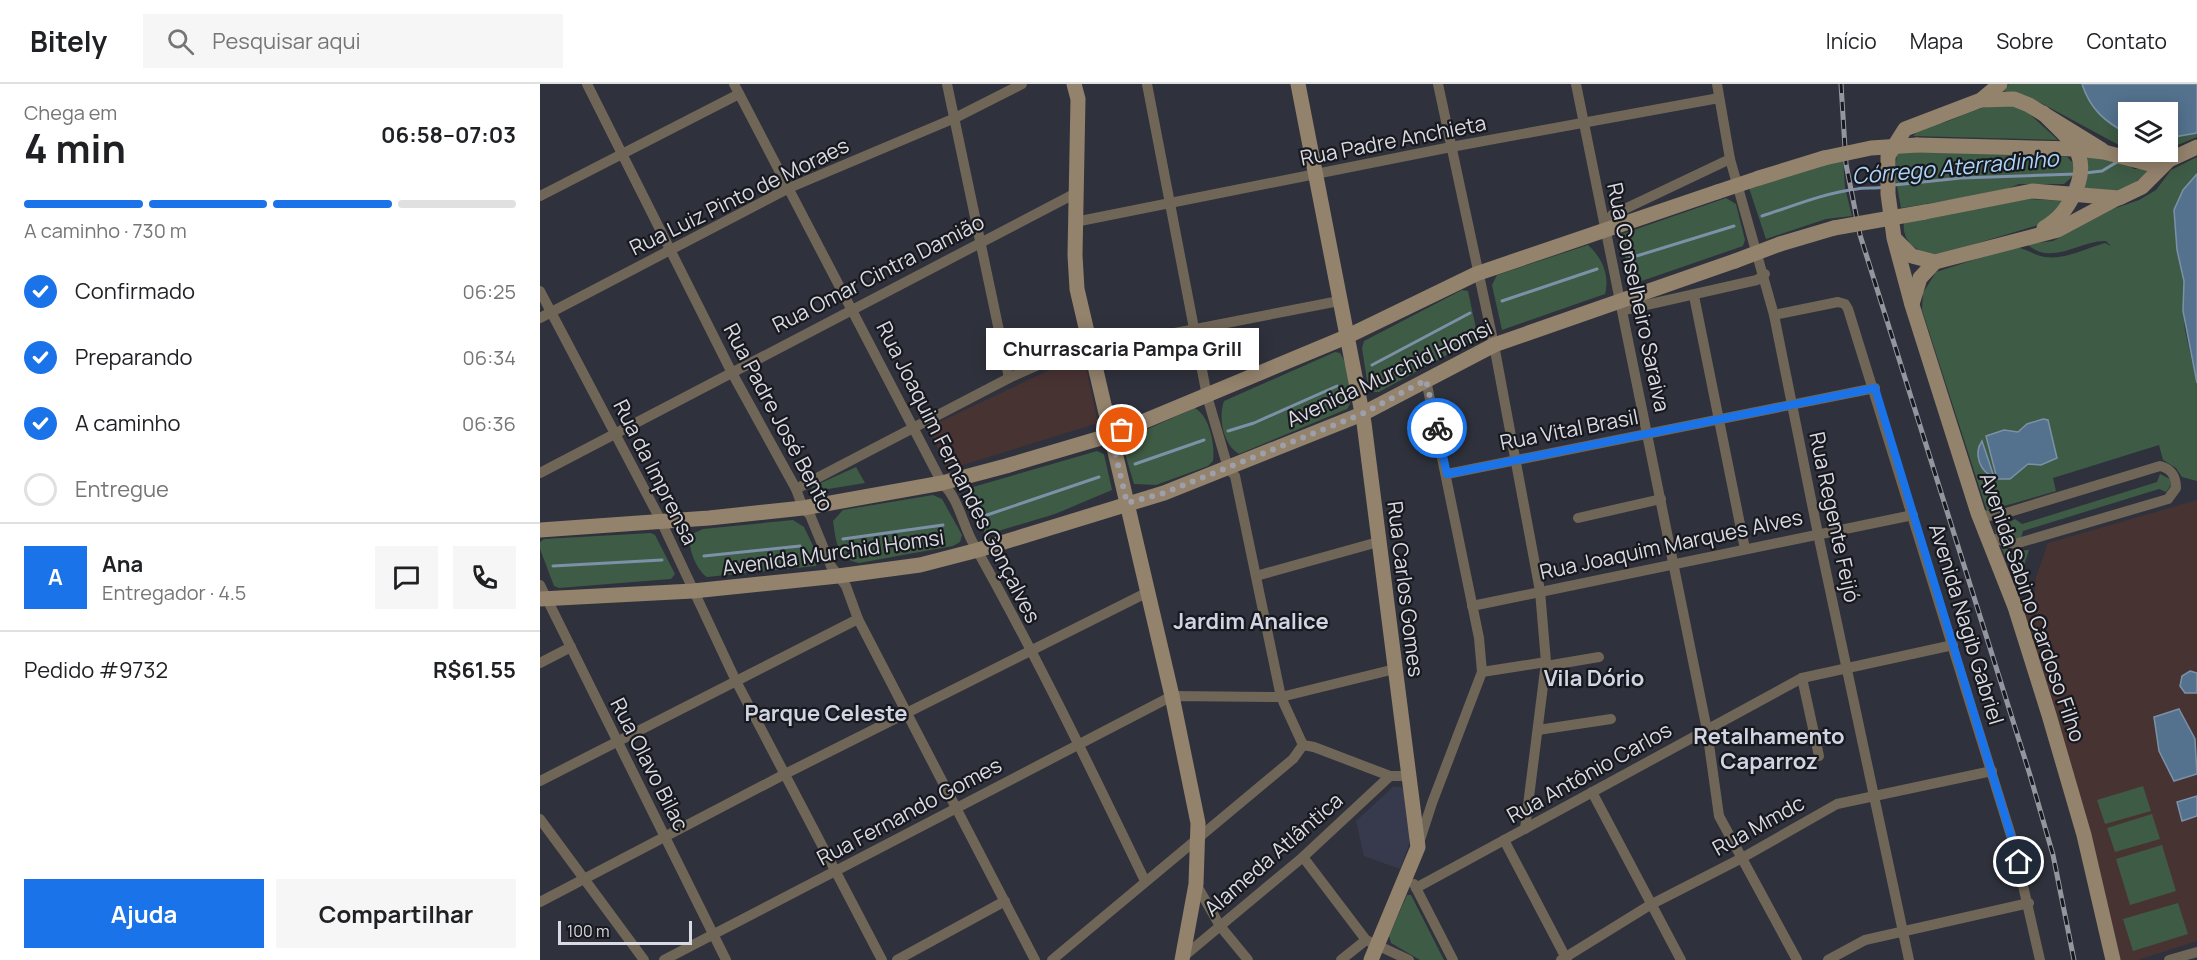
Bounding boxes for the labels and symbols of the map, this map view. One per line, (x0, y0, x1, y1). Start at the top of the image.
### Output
street label: Rua Padre Anchieta (1298, 108, 1488, 172)
street label: Rua Luiz Pinto de Moraes (625, 131, 853, 261)
water label: Córrego Aterradinho (1850, 143, 2062, 191)
street label: Rua Conselheiro Saraiva (1601, 180, 1677, 414)
street label: Rua Omar Cintra Damião (767, 207, 989, 339)
street label: Avenida Murchid Homsi (1282, 313, 1496, 433)
street label: Rua Joaquim Fernandes Gonçalves (870, 316, 1048, 628)
street label: Rua Padre José Bento (718, 318, 840, 516)
callout: Churrascaria Pampa Grill (986, 328, 1258, 370)
street label: Rua da Imprensa (607, 395, 705, 549)
courier (1407, 398, 1467, 458)
street label: Rua Vital Brasil (1497, 402, 1641, 456)
pin (1096, 404, 1147, 455)
street label: Rua Regente Feijó (1803, 429, 1867, 605)
street label: Avenida Sabino Cardoso Filho (1974, 469, 2092, 745)
street label: Rua Carlos Gomes (1381, 500, 1431, 678)
street label: Rua Joaquim Marques Alves (1537, 502, 1805, 586)
street label: Avenida Nagib Gabriel (1923, 520, 2011, 728)
street label: Avenida Murchid Homsi (720, 523, 946, 581)
district label: Jardim Analice (1173, 606, 1329, 636)
district label: Vila Dório (1544, 663, 1644, 693)
street label: Rua Olavo Bilac (604, 693, 696, 835)
district label: Parque Celeste (744, 698, 908, 728)
street label: Rua Antônio Carlos (1502, 715, 1676, 829)
district label: Retalhamento Caparroz (1693, 721, 1845, 776)
street label: Rua Fernando Gomes (812, 750, 1006, 872)
street label: Alameda Atlântica (1198, 786, 1348, 922)
street label: Rua Mmdc (1707, 788, 1809, 862)
pin (1993, 836, 2044, 887)
scale bar (558, 918, 692, 946)

